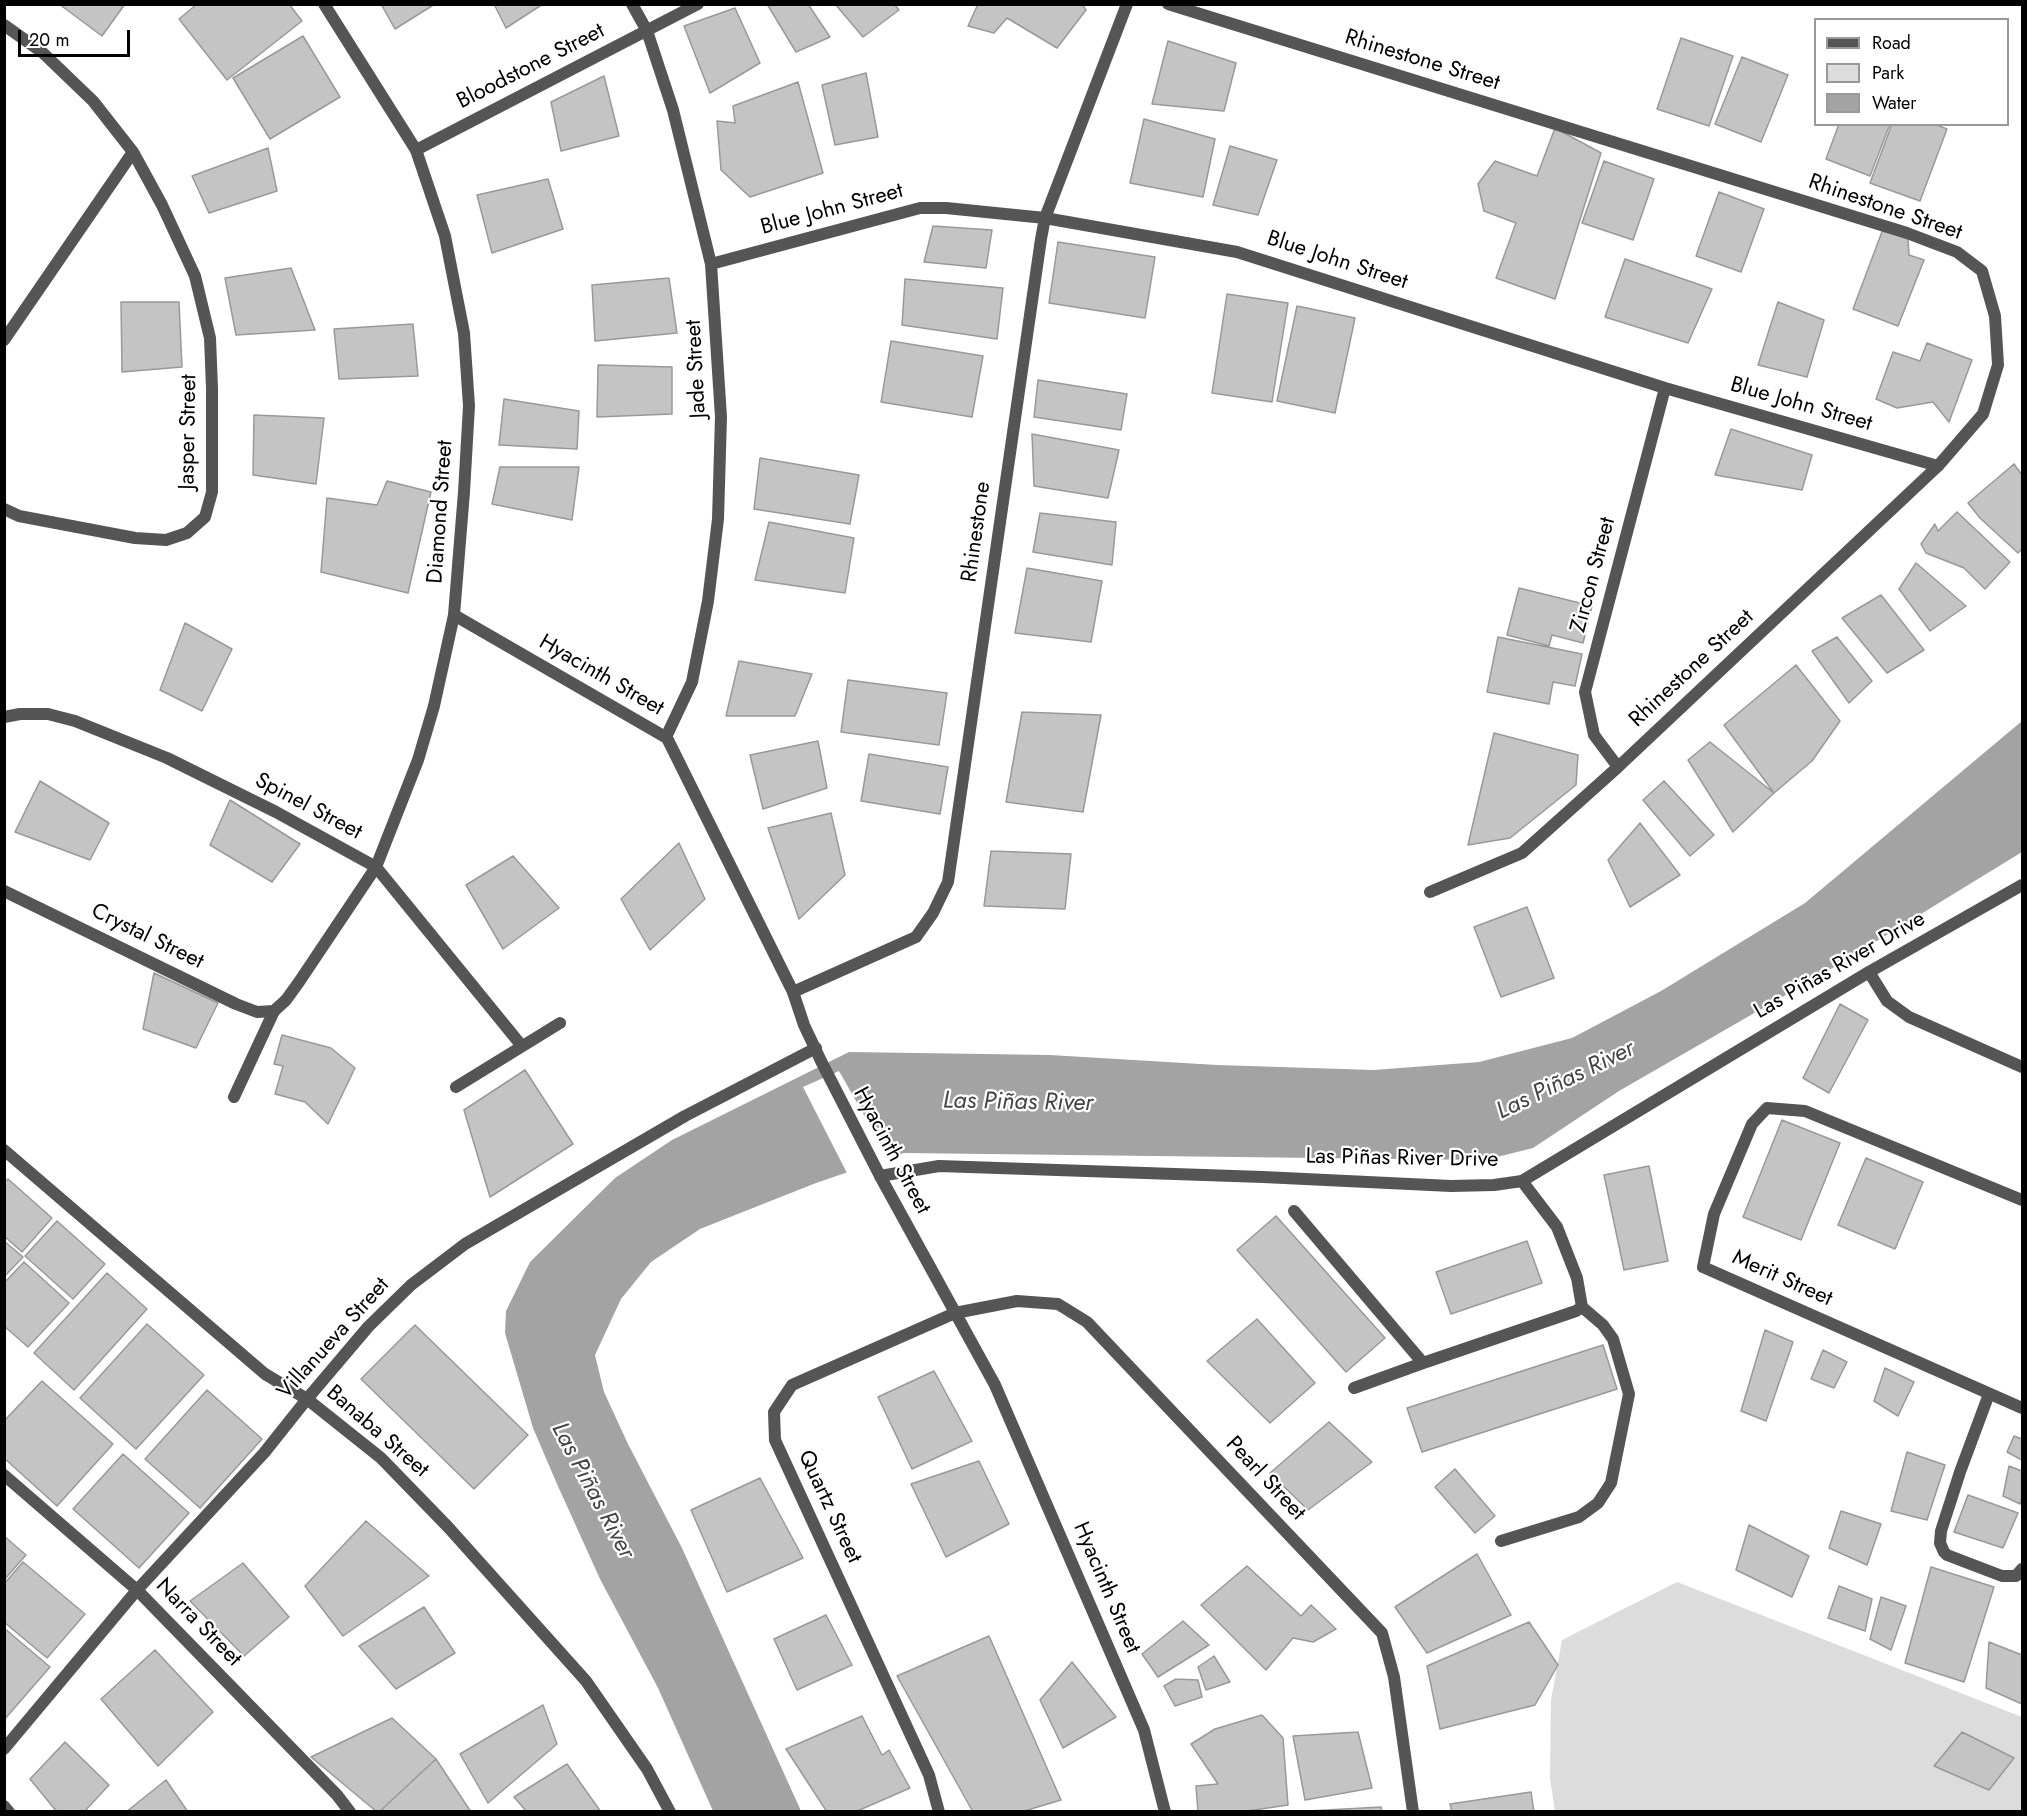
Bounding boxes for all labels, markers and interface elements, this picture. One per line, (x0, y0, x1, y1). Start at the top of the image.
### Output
scale bar (21, 18, 134, 56)
street label: Bloodstone Street (453, 18, 609, 116)
legend (1814, 18, 2009, 126)
street label: Rhinestone Street (1341, 25, 1503, 97)
text: 20 m (29, 27, 69, 53)
text: Road (1872, 30, 1911, 56)
text: Park (1872, 60, 1904, 86)
text: Water (1872, 90, 1916, 116)
street label: Rhinestone Street (1805, 169, 1965, 247)
street label: Blue John Street (758, 178, 906, 242)
street label: Blue John Street (1263, 226, 1411, 296)
street label: Jade Street (681, 319, 713, 419)
street label: Blue John Street (1727, 372, 1875, 438)
street label: Jasper Street (175, 374, 203, 490)
street label: Diamond Street (423, 439, 459, 585)
street label: Rhinestone (957, 480, 997, 584)
street label: Zircon Street (1566, 515, 1622, 635)
street label: Rhinestone Street (1624, 605, 1760, 733)
street label: Hyacinth Street (534, 630, 668, 722)
street label: Spinel Street (250, 768, 366, 846)
street label: Crystal Street (86, 898, 208, 976)
street label: Las Piñas River Drive (1750, 906, 1930, 1026)
water label: Las Piñas River (1492, 1035, 1640, 1127)
street label: Hyacinth Street (847, 1083, 935, 1219)
water label: Las Piñas River (943, 1087, 1093, 1119)
street label: Las Piñas River Drive (1305, 1144, 1499, 1174)
street label: Merit Street (1728, 1245, 1836, 1313)
street label: Villanueva Street (273, 1273, 395, 1405)
street label: Banaba Street (320, 1380, 434, 1484)
water label: Las Piñas River (544, 1418, 640, 1564)
street label: Pearl Street (1220, 1432, 1310, 1526)
street label: Quartz Street (791, 1446, 867, 1568)
street label: Hyacinth Street (1067, 1519, 1145, 1657)
street label: Narra Street (149, 1573, 247, 1673)

